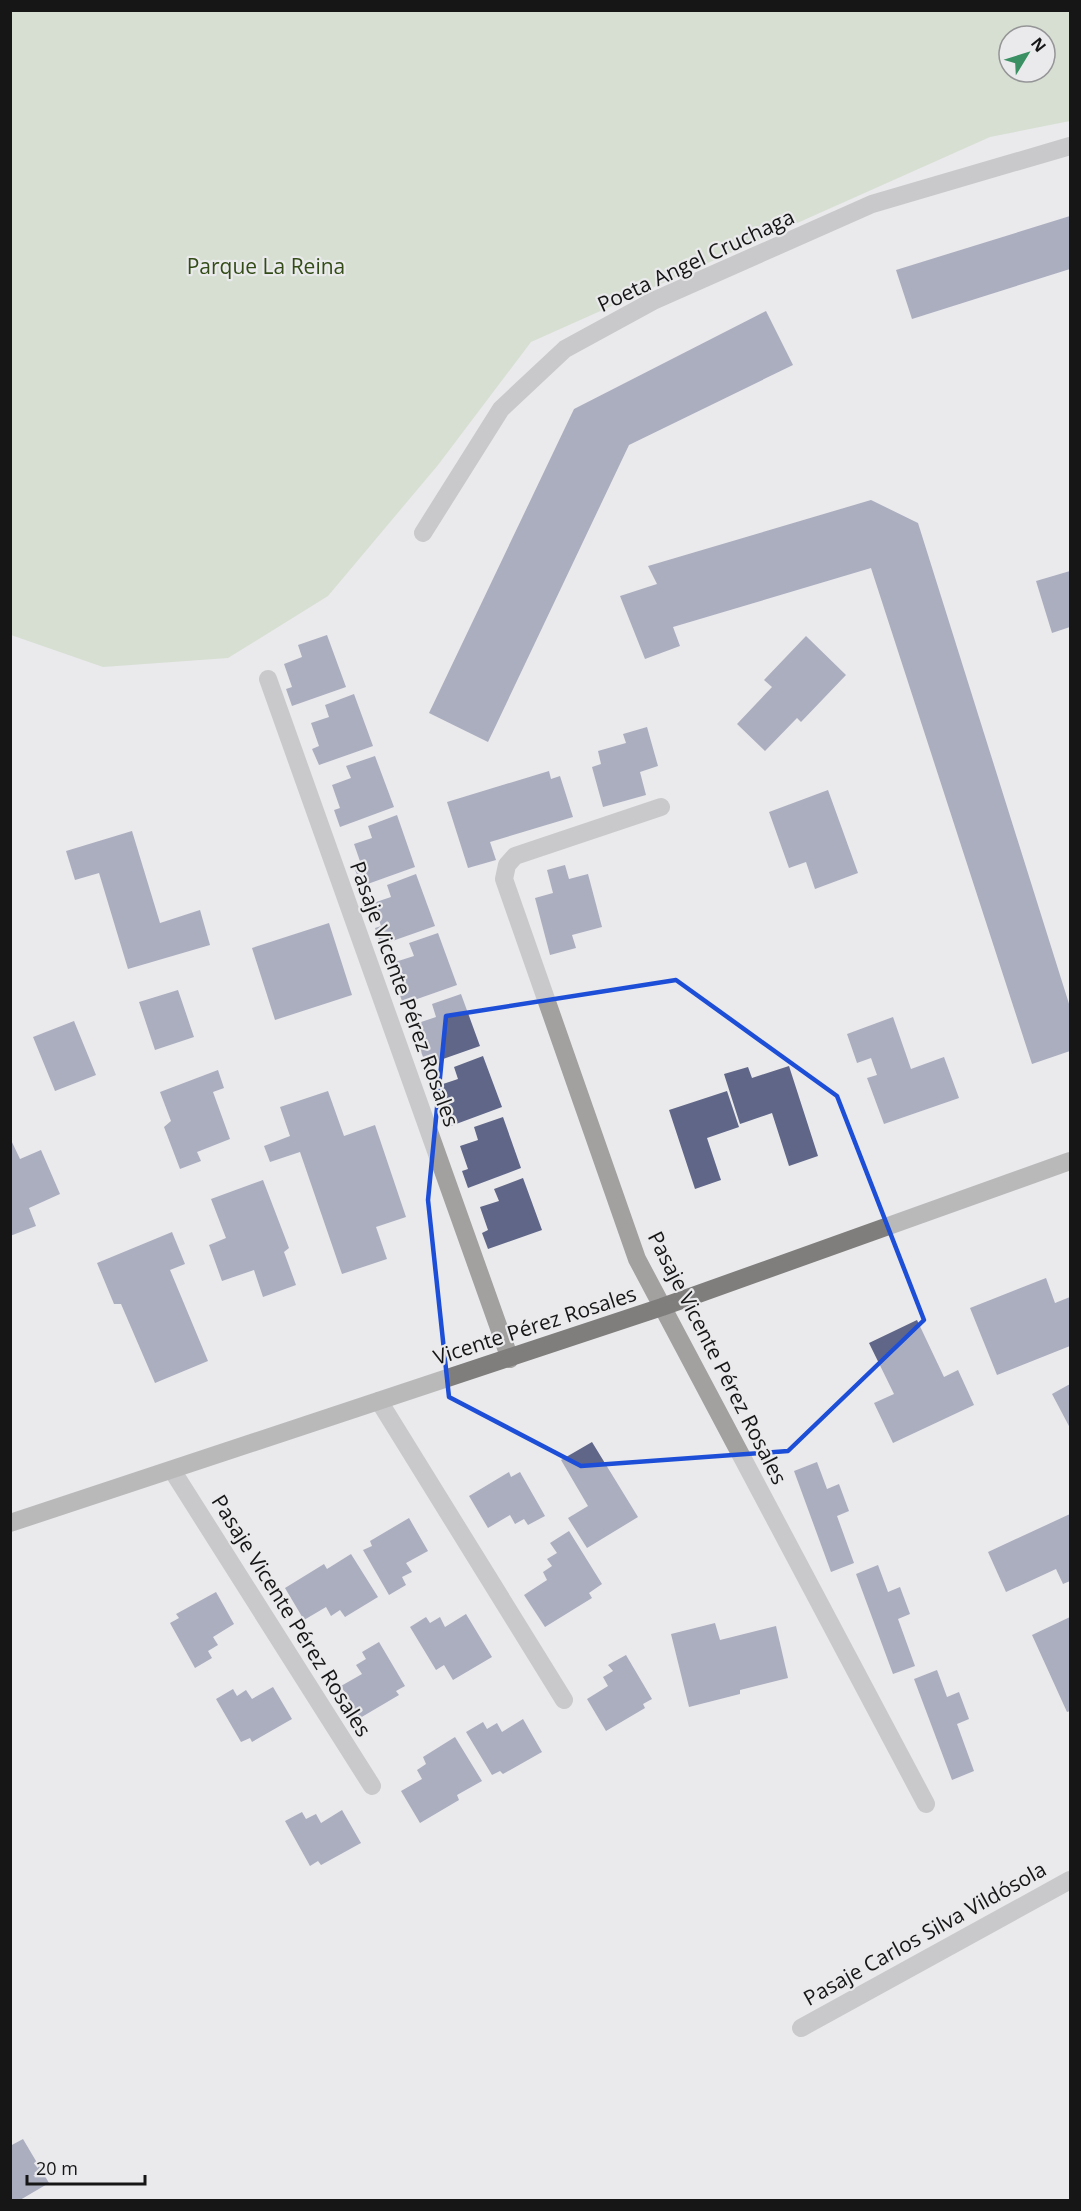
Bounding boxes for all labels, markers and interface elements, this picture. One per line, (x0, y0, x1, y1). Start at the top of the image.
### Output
north arrow (997, 24, 1057, 84)
text: N (1026, 33, 1051, 57)
street label: Poeta Angel Cruchaga (593, 202, 799, 318)
park label: Parque La Reina (187, 252, 345, 280)
street label: Pasaje Vicente Pérez Rosales (344, 857, 466, 1130)
street label: Pasaje Vicente Pérez Rosales (642, 1226, 794, 1489)
street label: Vicente Pérez Rosales (430, 1279, 640, 1371)
street label: Pasaje Vicente Pérez Rosales (206, 1489, 378, 1742)
street label: Pasaje Carlos Silva Vildósola (798, 1855, 1051, 2012)
scale bar (27, 2148, 146, 2186)
text: 20 m (36, 2156, 78, 2180)

